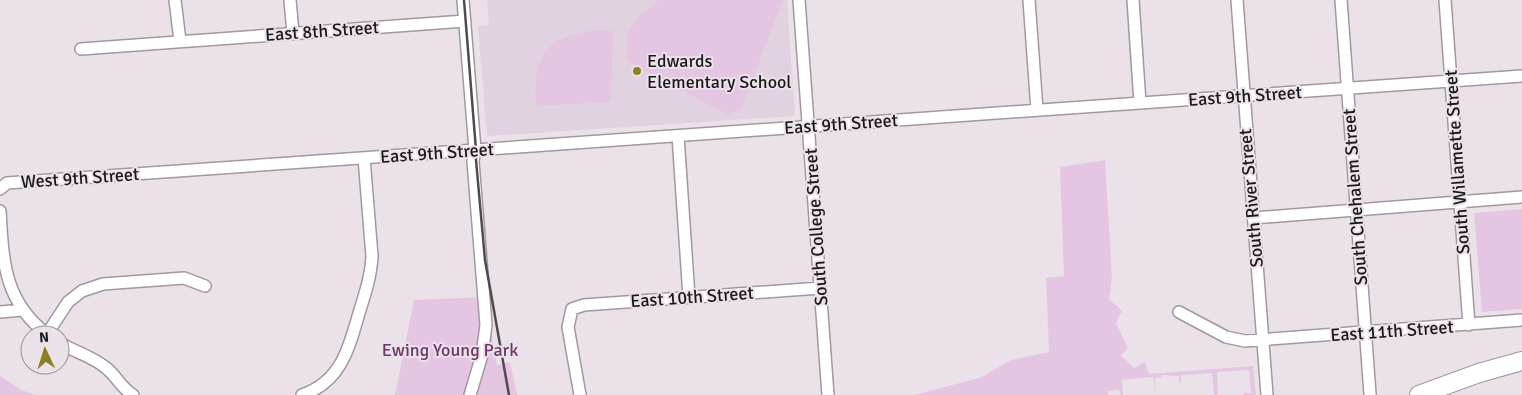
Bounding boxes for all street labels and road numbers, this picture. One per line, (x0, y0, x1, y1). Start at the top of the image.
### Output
street label: East 8th Street (264, 16, 380, 46)
street label: South Willamette Street (1440, 69, 1474, 255)
street label: East 9th Street (1187, 81, 1303, 111)
street label: South Chehalem Street (1338, 108, 1372, 286)
street label: East 9th Street (783, 109, 899, 139)
street label: South River Street (1234, 128, 1268, 268)
street label: East 9th Street (379, 138, 495, 168)
street label: South College Street (800, 147, 832, 307)
street label: West 9th Street (20, 163, 140, 193)
street label: East 10th Street (630, 282, 754, 312)
street label: East 11th Street (1330, 316, 1454, 346)

